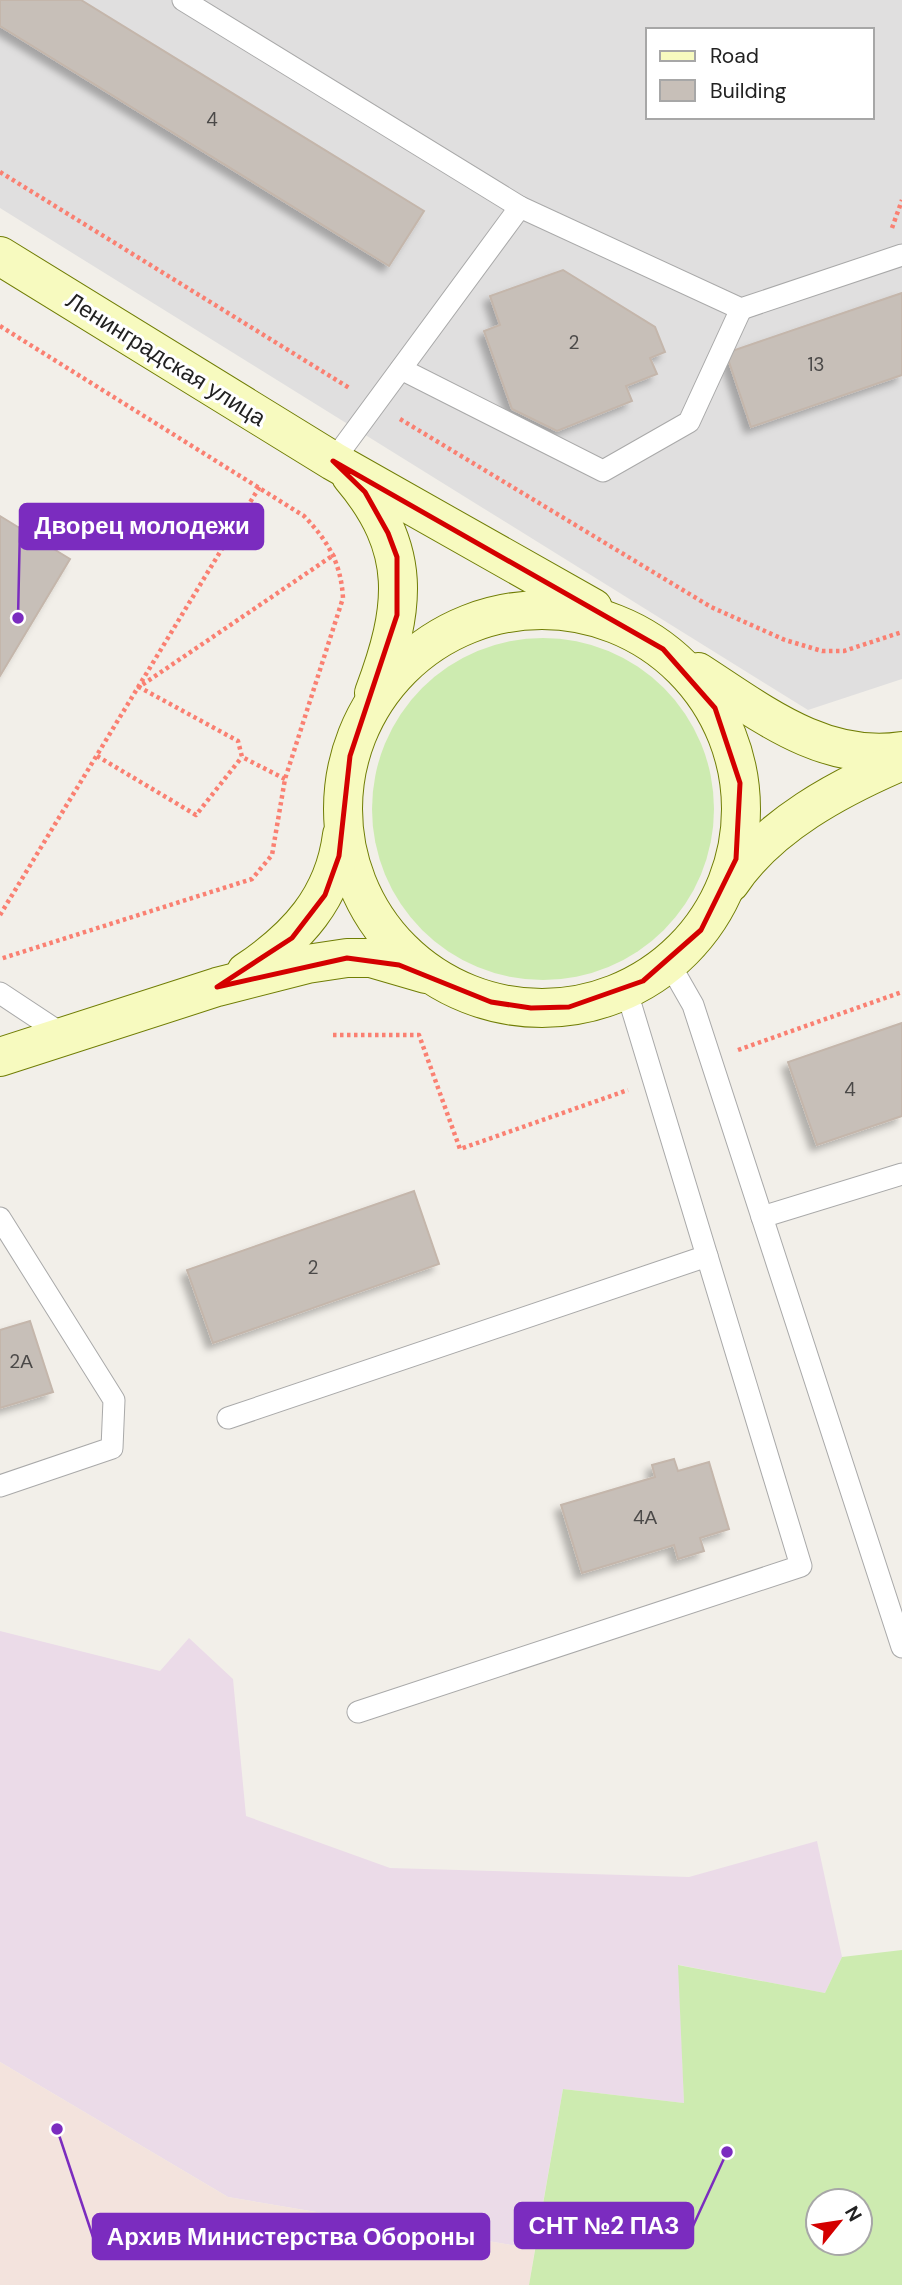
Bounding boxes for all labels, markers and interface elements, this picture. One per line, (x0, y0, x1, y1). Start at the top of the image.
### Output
legend (646, 28, 874, 119)
text: Road (710, 42, 759, 70)
text: Building (710, 77, 787, 105)
house number: 4 (206, 107, 218, 132)
street label: Ленинградская улица (60, 285, 272, 433)
house number: 2 (569, 330, 580, 355)
house number: 13 (807, 352, 825, 377)
callout: Дворец молодежи (20, 504, 263, 549)
text: Дворец молодежи (34, 510, 250, 541)
house number: 4 (844, 1077, 856, 1102)
house number: 2 (308, 1255, 319, 1280)
house number: 2А (9, 1349, 33, 1374)
house number: 4А (633, 1505, 657, 1530)
north arrow (804, 2187, 874, 2257)
text: N (839, 2201, 868, 2226)
callout: СНТ №2 ПАЗ (515, 2203, 693, 2248)
text: СНТ №2 ПАЗ (529, 2210, 679, 2241)
callout: Архив Министерства Обороны (93, 2214, 489, 2259)
text: Архив Министерства Обороны (107, 2221, 475, 2252)

